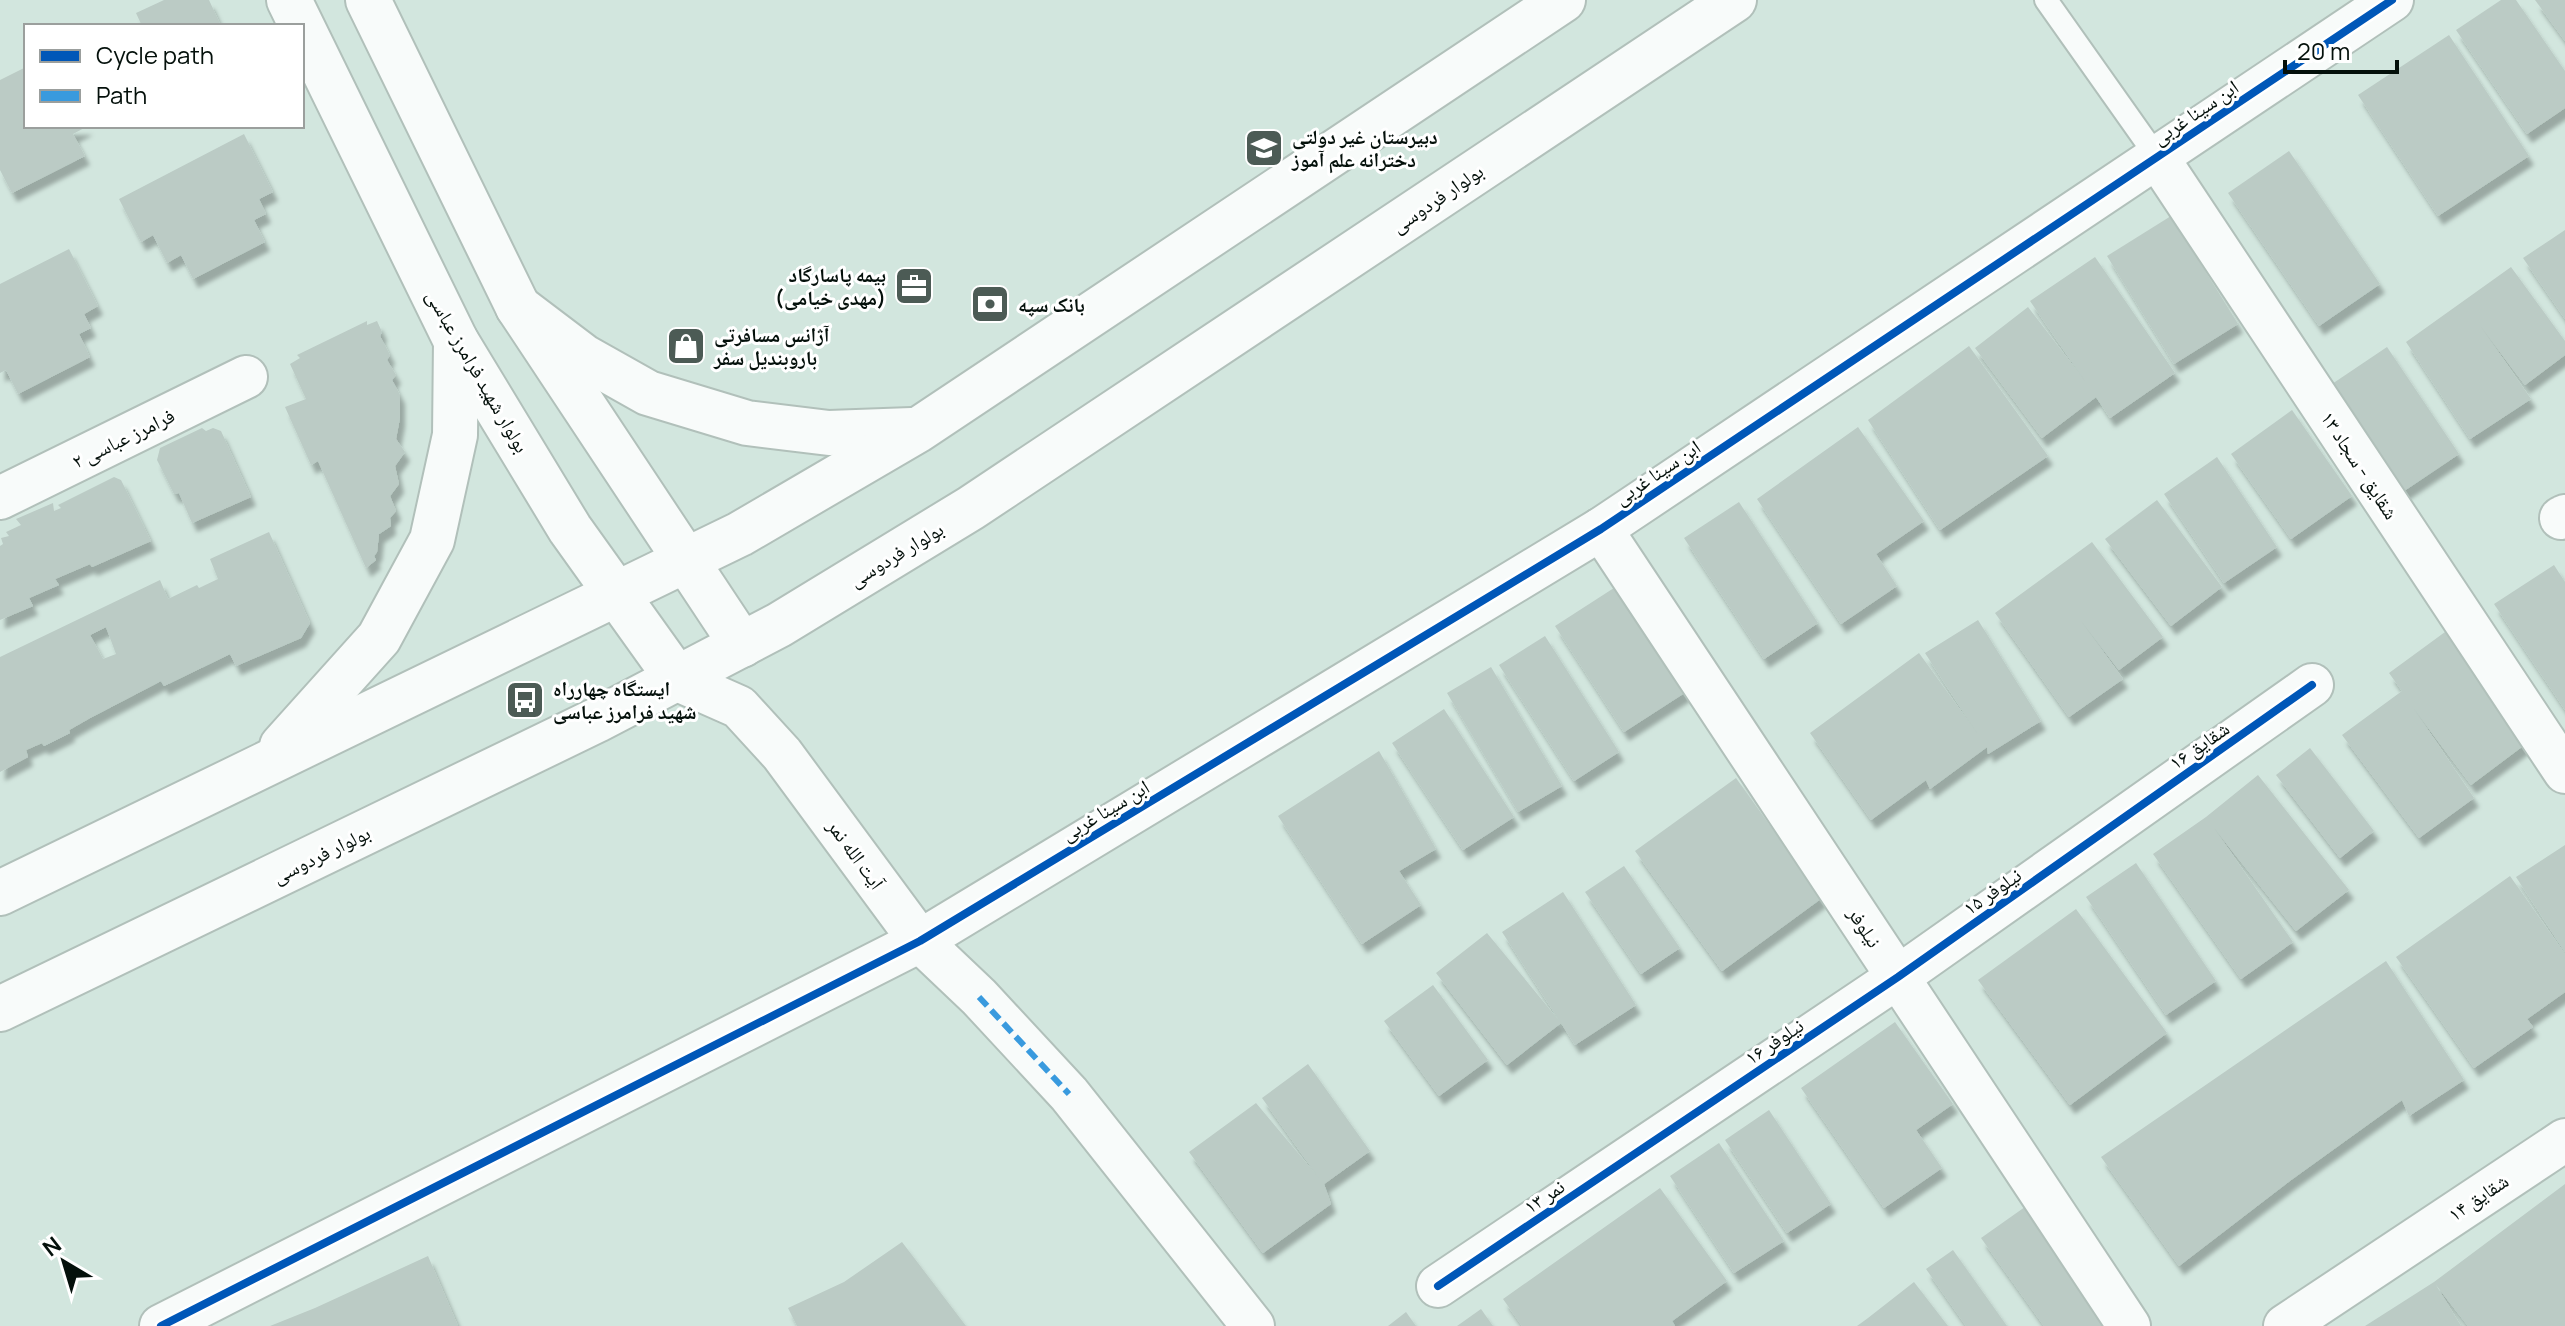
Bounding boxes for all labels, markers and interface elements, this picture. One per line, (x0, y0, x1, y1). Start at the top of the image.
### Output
legend (24, 24, 304, 128)
scale bar (2285, 24, 2397, 74)
text: 20 m (2297, 34, 2350, 67)
text: Cycle path (96, 38, 214, 71)
street label: ابن سینا غربی (2147, 73, 2243, 151)
text: Path (96, 78, 147, 111)
place label: دبیرستان غیر دولتی دخترانه علم آموز (1291, 123, 1438, 174)
school or university icon: دبیرستان غیر دولتی دخترانه علم آموز (1243, 127, 1285, 169)
street label: بولوار فردوسی (1386, 157, 1488, 239)
place label: بیمه پاسارگاد (مهدی خیامی) (775, 261, 886, 311)
office icon: بیمه پاسارگاد (مهدی خیامی) (893, 265, 935, 307)
bank icon: بانک سپه (969, 283, 1011, 325)
street label: بولوار شهید فرامرز عباسی (420, 284, 536, 458)
place label: بانک سپه (1018, 291, 1085, 318)
place label: آژانس مسافرتی باروبندیل سفر (713, 321, 830, 371)
shop icon: آژانس مسافرتی باروبندیل سفر (665, 325, 707, 367)
street label: فرامرز عباسی ۲ (67, 402, 179, 474)
street label: شقایق - سجاد ۱۳ (2315, 406, 2405, 524)
street label: ابن سینا غربی (1609, 433, 1705, 511)
street label: بولوار فردوسی (844, 515, 948, 593)
place label: ایستگاه چهارراه شهید فرامرز عباسی (553, 675, 697, 725)
bus stop icon: ایستگاه چهارراه شهید فرامرز عباسی (504, 679, 546, 721)
street label: شقایق ۱۶ (2164, 715, 2234, 775)
street label: ابن سینا غربی (1056, 773, 1154, 847)
street label: آیت الله نمر (821, 813, 891, 895)
street label: بولوار فردوسی (267, 819, 375, 889)
street label: نیلوفر ۱۵ (1957, 861, 2027, 921)
street label: نیلوفر (1841, 901, 1888, 953)
street label: نیلوفر ۱۶ (1739, 1012, 1809, 1070)
street label: شقایق ۱۴ (2442, 1167, 2514, 1227)
street label: نمر ۱۳ (1518, 1173, 1570, 1219)
north arrow (24, 1222, 104, 1302)
text: N (36, 1230, 67, 1263)

